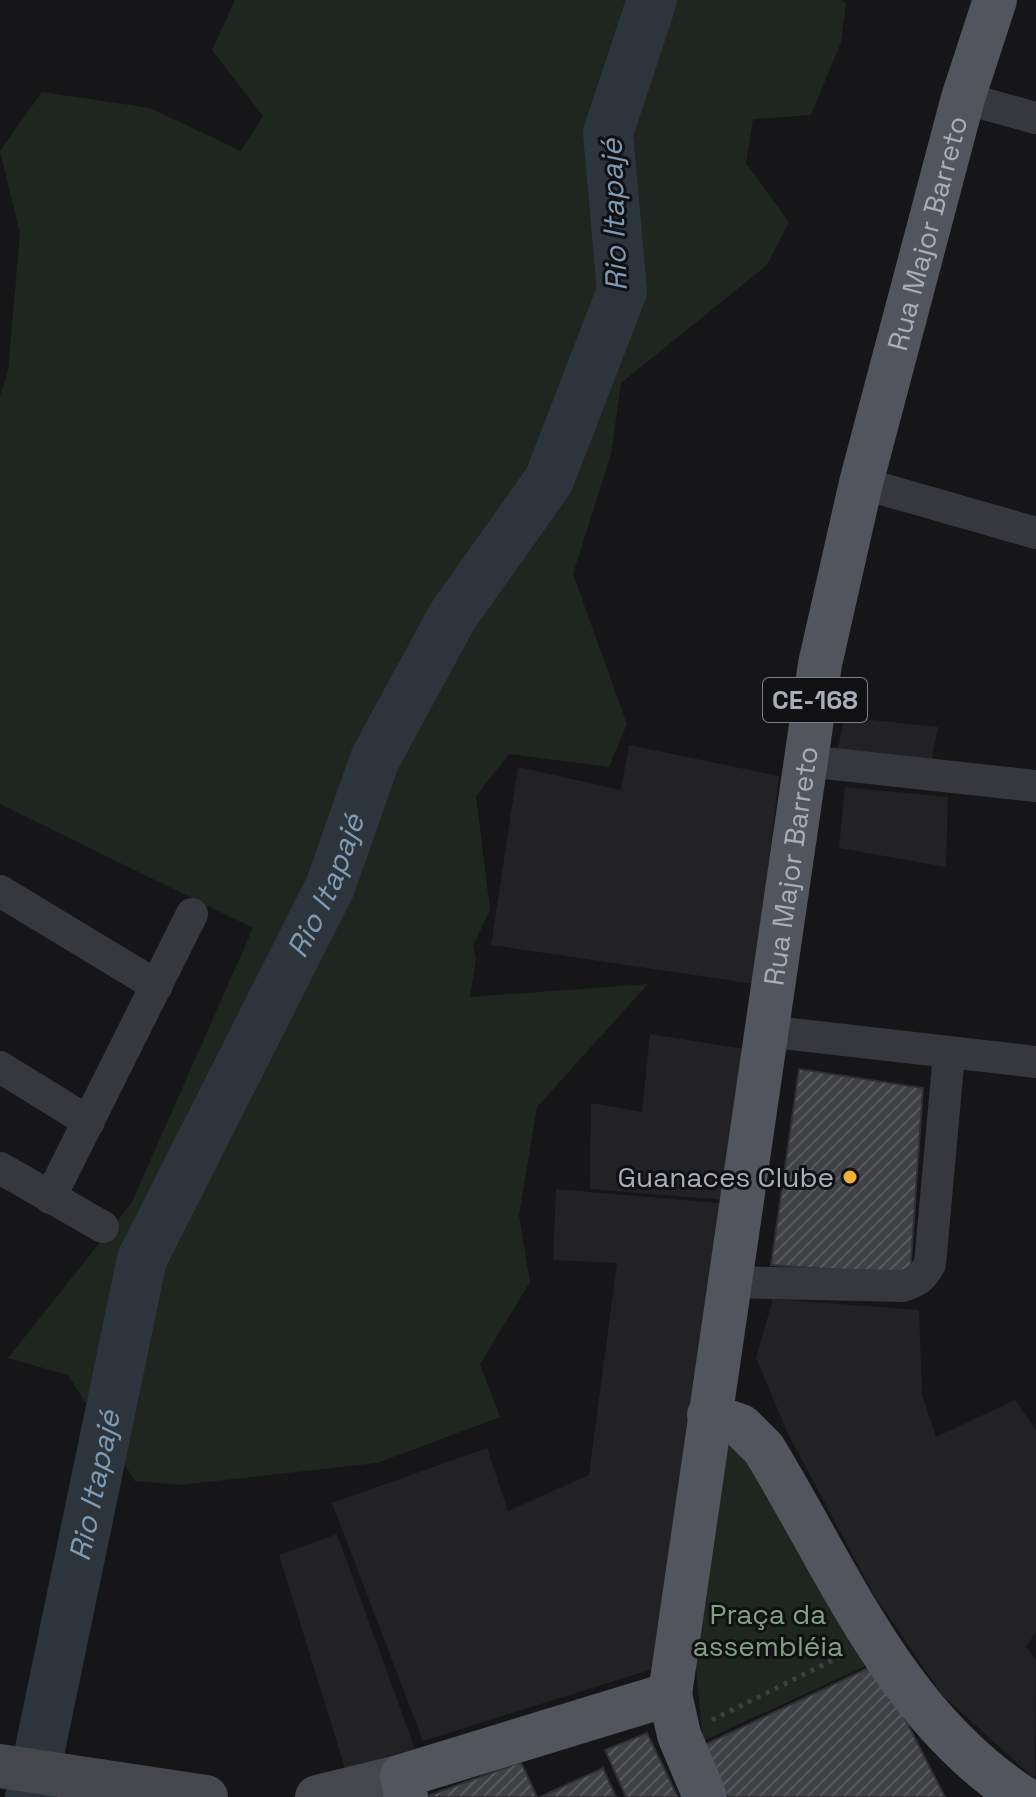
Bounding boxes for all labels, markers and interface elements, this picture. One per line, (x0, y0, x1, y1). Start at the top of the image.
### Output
street label: Rua Major Barreto (879, 112, 975, 355)
water label: Rio Itapajé (591, 137, 636, 292)
road number: CE-168 (763, 678, 867, 722)
street label: Rua Major Barreto (755, 744, 826, 988)
water label: Rio Itapajé (278, 808, 374, 964)
place label: Guanaces Clube (618, 1159, 834, 1195)
marker: Guanaces Clube (841, 1168, 859, 1186)
water label: Rio Itapajé (60, 1406, 129, 1564)
park label: Praça da assembléia (693, 1596, 843, 1664)

